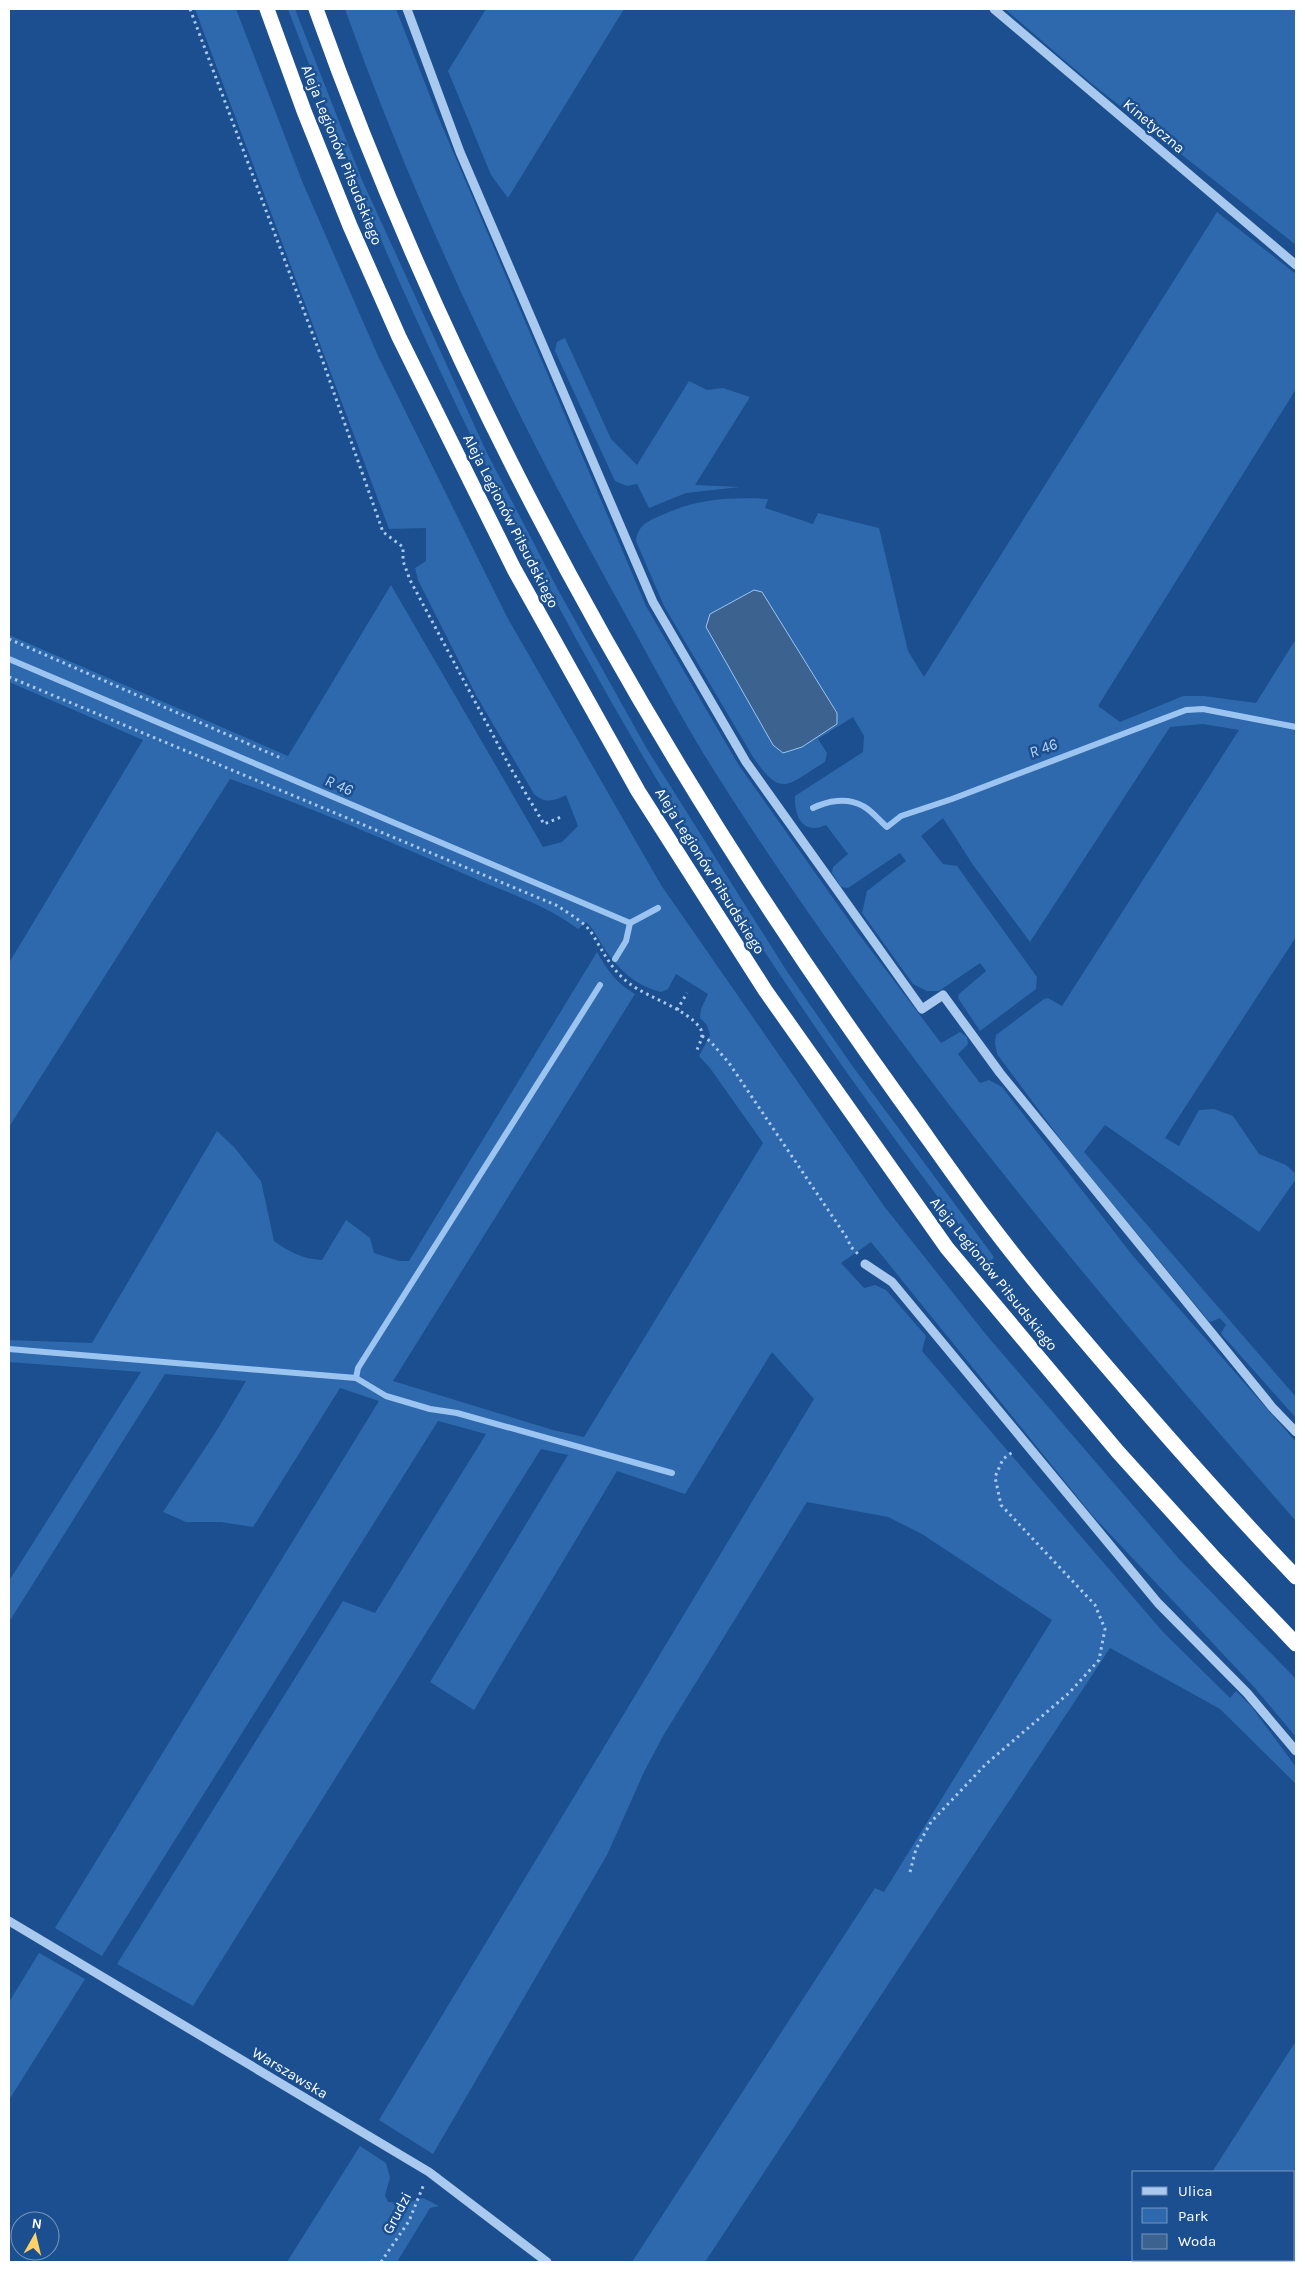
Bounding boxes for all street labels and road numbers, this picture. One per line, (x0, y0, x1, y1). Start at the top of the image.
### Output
street label: Aleja Legionów Piłsudskiego (298, 62, 386, 248)
street label: Kinetyczna (1119, 95, 1189, 157)
street label: Aleja Legionów Piłsudskiego (459, 431, 563, 611)
street label: Aleja Legionów Piłsudskiego (651, 785, 769, 957)
street label: Aleja Legionów Piłsudskiego (926, 1194, 1062, 1354)
street label: Warszawska (249, 2043, 331, 2103)
street label: Grudzi (379, 2189, 415, 2237)

